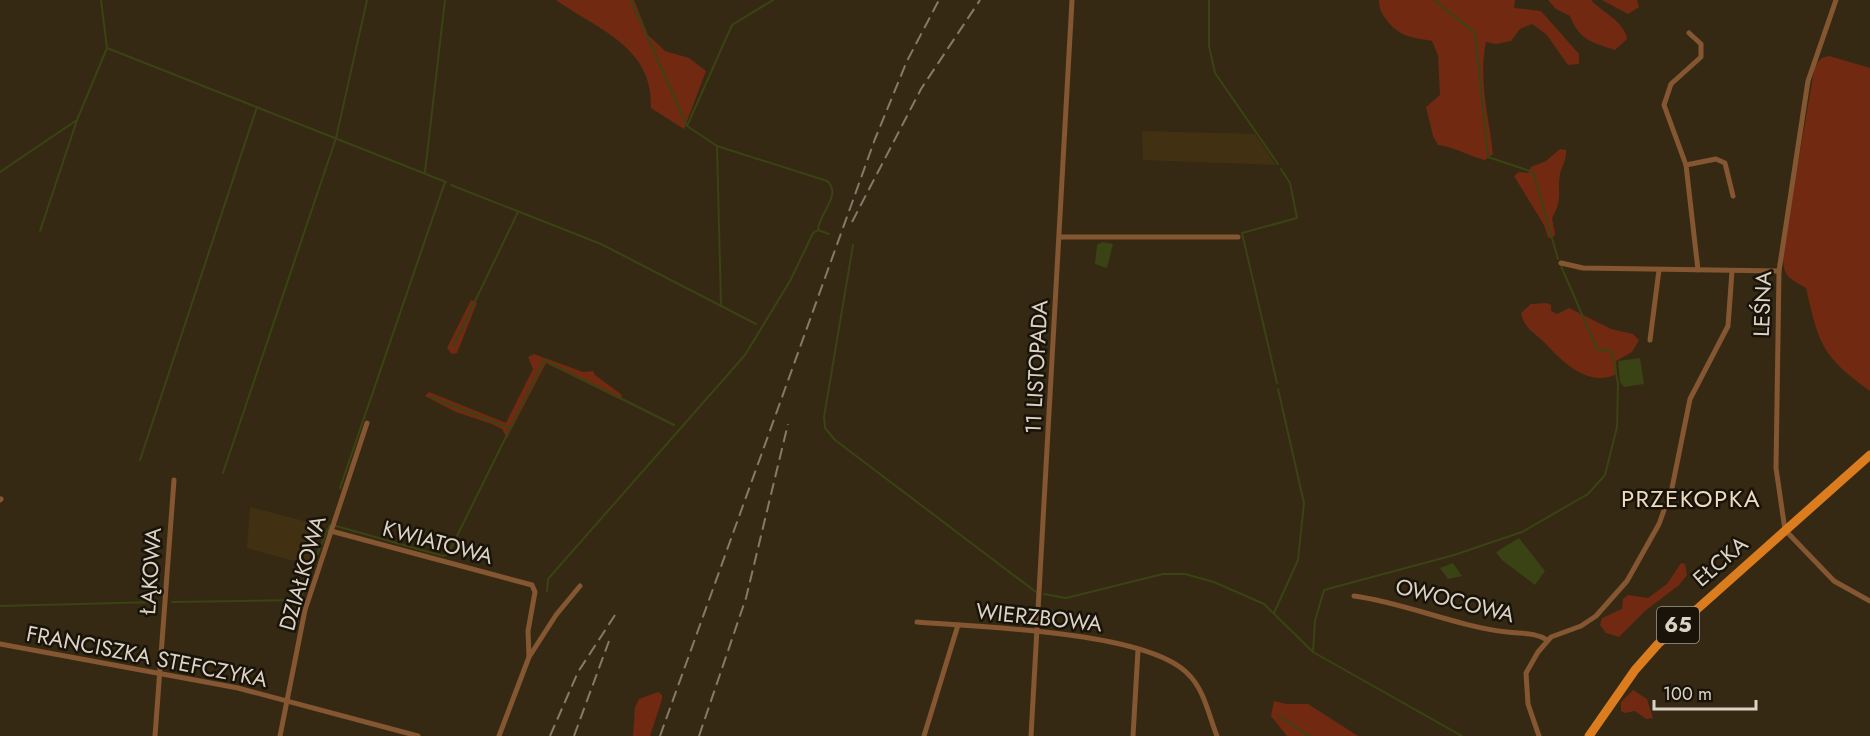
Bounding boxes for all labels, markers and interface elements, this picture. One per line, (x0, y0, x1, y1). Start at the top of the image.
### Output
street label: LEŚNA (1745, 270, 1779, 337)
street label: 11 LISTOPADA (1017, 299, 1056, 435)
district label: PRZEKOPKA (1621, 481, 1761, 516)
street label: DZIAŁKOWA (270, 511, 334, 634)
street label: KWIATOWA (379, 512, 497, 572)
street label: ŁĄKOWA (131, 526, 169, 617)
street label: EŁCKA (1686, 528, 1755, 594)
street label: OWOCOWA (1392, 570, 1518, 630)
street label: WIERZBOWA (974, 594, 1104, 640)
road number: 65 (1657, 607, 1699, 643)
street label: FRANCISZKA STEFCZYKA (24, 617, 271, 695)
scale bar (1654, 673, 1756, 711)
text: 100 m (1663, 681, 1712, 707)

